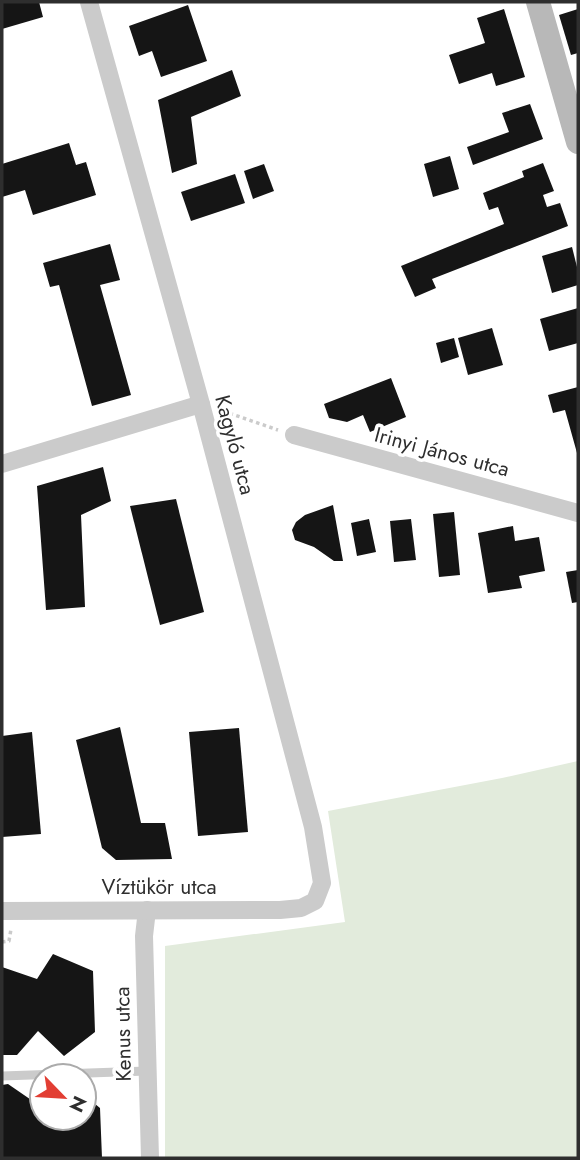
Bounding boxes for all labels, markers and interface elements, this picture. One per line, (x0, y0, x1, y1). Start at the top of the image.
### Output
street label: Kagyló utca (207, 392, 263, 498)
street label: Irinyi János utca (371, 420, 513, 484)
street label: Víztükör utca (101, 872, 217, 902)
street label: Kenus utca (107, 986, 139, 1082)
north arrow (28, 1062, 98, 1132)
text: N (63, 1091, 93, 1117)

